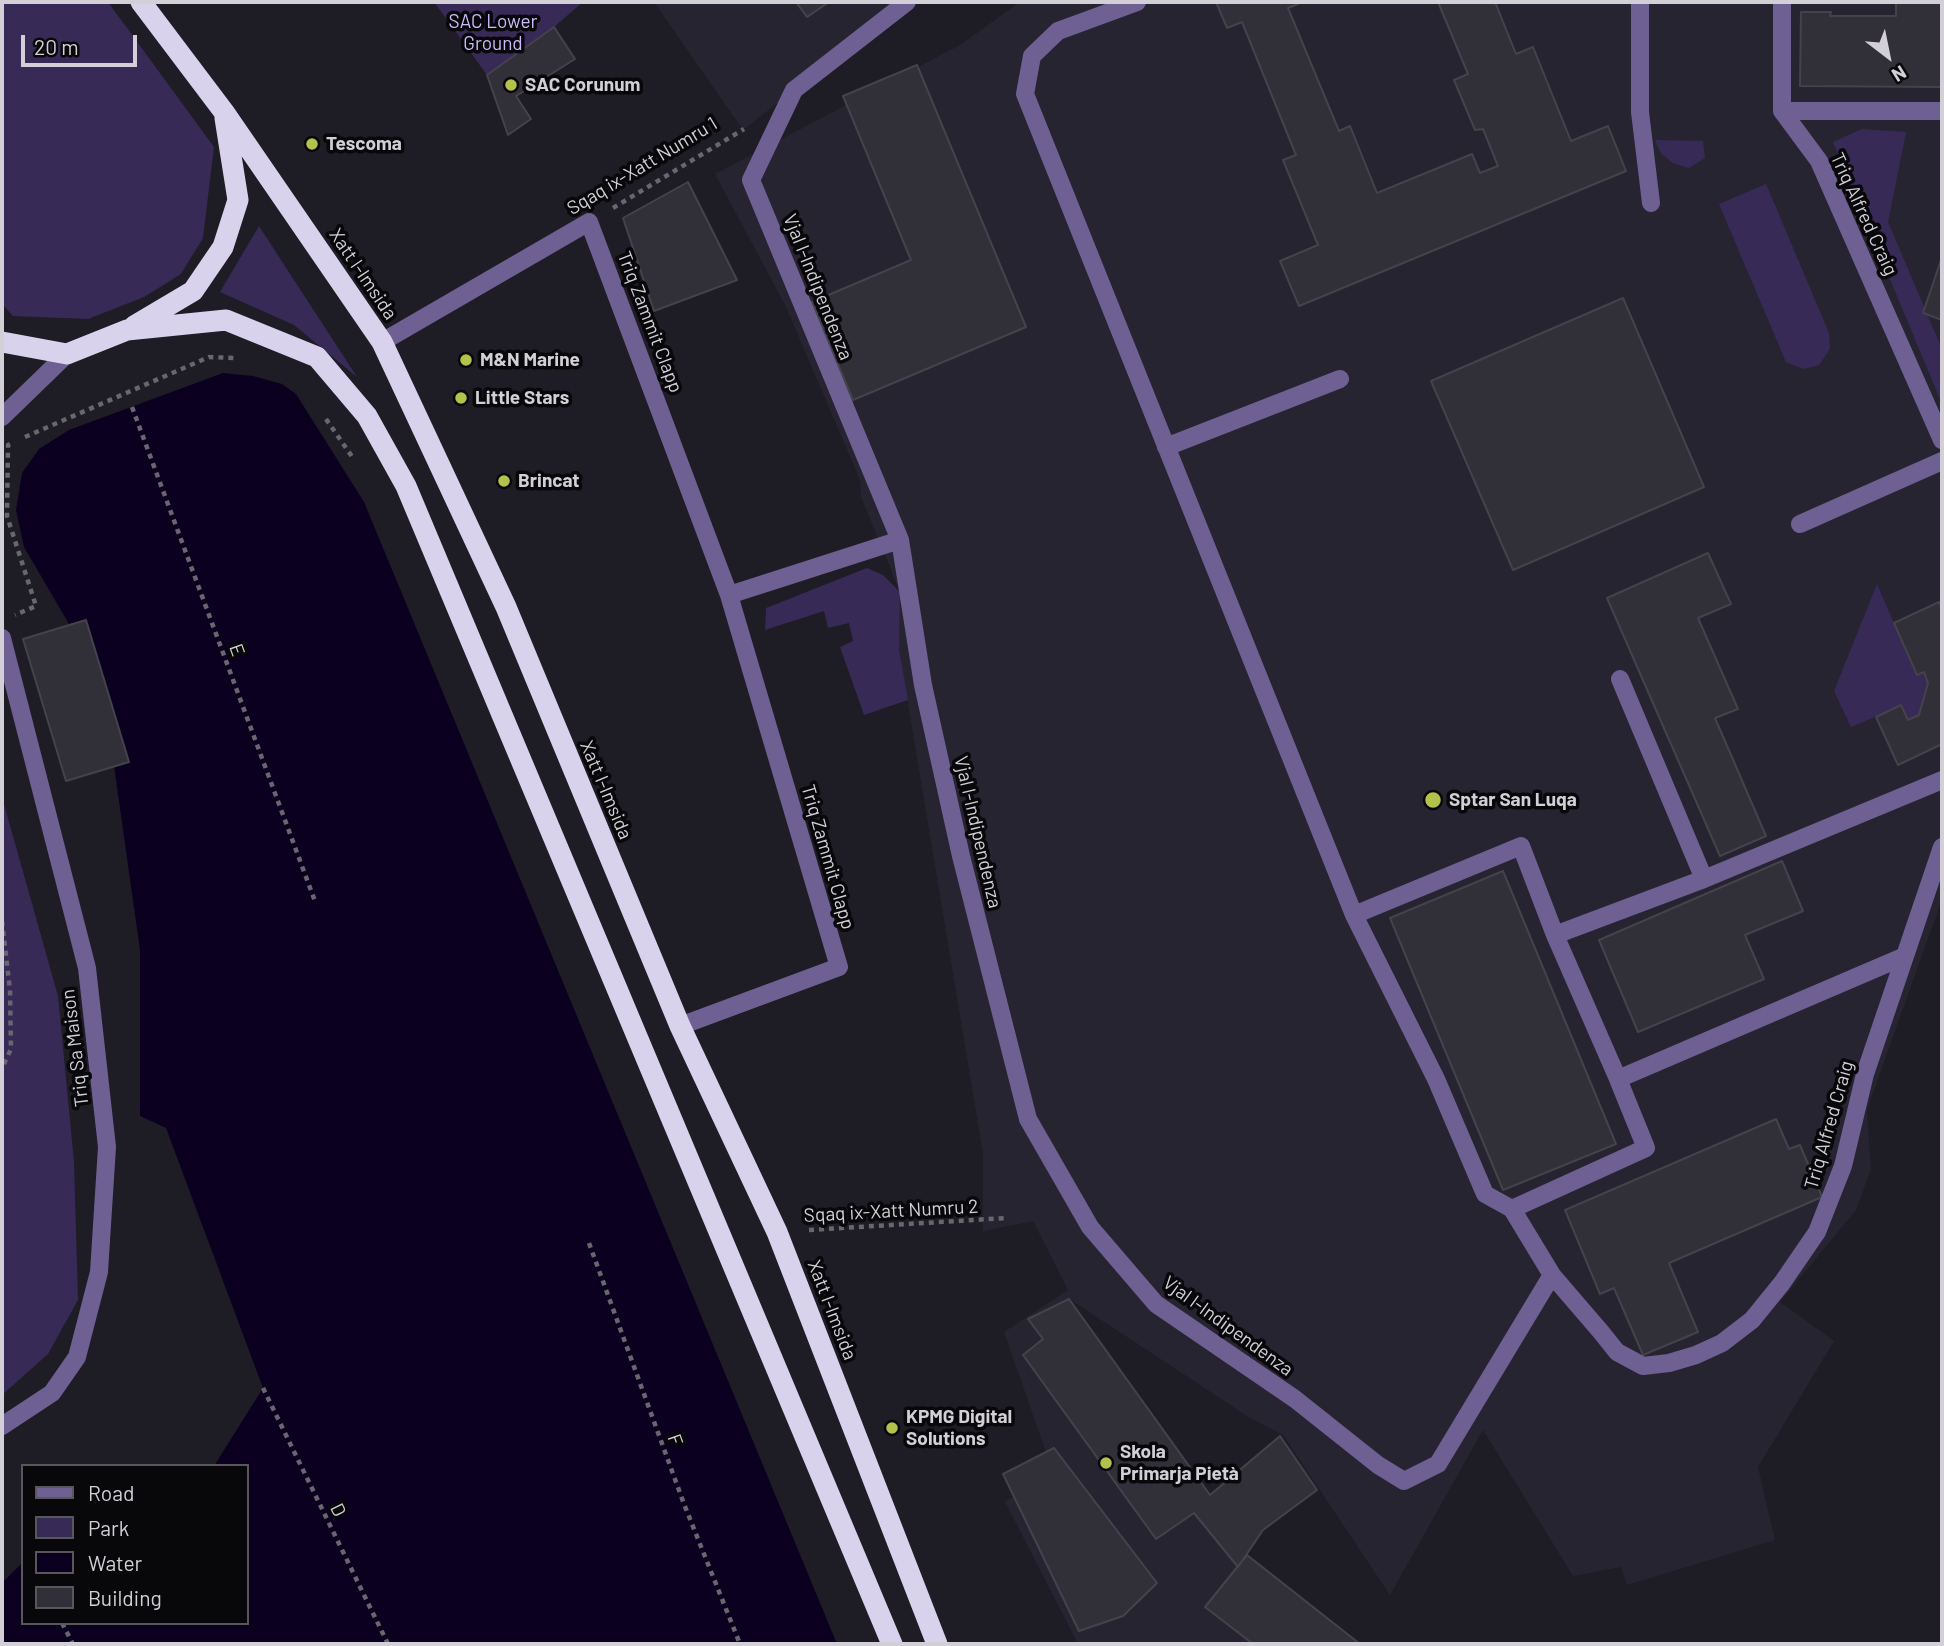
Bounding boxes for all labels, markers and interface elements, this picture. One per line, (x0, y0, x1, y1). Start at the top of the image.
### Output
park label: SAC Lower Ground (449, 11, 537, 55)
scale bar (24, 21, 140, 65)
north arrow (1853, 21, 1923, 91)
text: 20 m (34, 34, 79, 59)
text: N (1888, 61, 1911, 87)
place label: SAC Corunum (525, 74, 640, 96)
marker: SAC Corunum (503, 77, 519, 93)
street label: Sqaq ix-Xatt Numru 1 (563, 112, 721, 220)
place label: Tescoma (326, 133, 402, 155)
marker: Tescoma (304, 136, 320, 152)
street label: Triq Alfred Craig (1826, 149, 1902, 279)
street label: Vjal l-Indipendenza (778, 211, 858, 363)
street label: Xatt l-Imsida (324, 224, 402, 324)
street label: Triq Zammit Clapp (613, 248, 687, 396)
place label: M&N Marine (480, 349, 580, 371)
marker: M&N Marine (458, 352, 474, 368)
place label: Little Stars (475, 387, 569, 409)
marker: Little Stars (453, 390, 469, 406)
place label: Brincat (518, 470, 579, 492)
marker: Brincat (496, 473, 512, 489)
street label: E (224, 641, 250, 659)
street label: Xatt l-Imsida (575, 737, 637, 843)
street label: Vjal l-Indipendenza (949, 754, 1007, 910)
street label: Triq Zammit Clapp (796, 782, 860, 932)
place label: Sptar San Luqa (1449, 789, 1577, 811)
marker: Sptar San Luqa (1423, 790, 1443, 810)
street label: Triq Sa Maison (56, 988, 94, 1108)
street label: Triq Alfred Craig (1800, 1058, 1858, 1192)
street label: Sqaq ix-Xatt Numru 2 (803, 1195, 979, 1227)
street label: Xatt l-Imsida (803, 1257, 861, 1363)
street label: Vjal l-Indipendenza (1158, 1271, 1298, 1381)
place label: KPMG Digital Solutions (906, 1406, 1012, 1450)
marker: KPMG Digital Solutions (884, 1420, 900, 1436)
street label: F (662, 1431, 688, 1449)
place label: Skola Primarja Pietà (1120, 1441, 1239, 1485)
marker: Skola Primarja Pietà (1098, 1455, 1114, 1471)
legend (21, 1464, 248, 1625)
text: Road (88, 1480, 134, 1505)
street label: D (325, 1500, 351, 1520)
text: Park (88, 1515, 129, 1540)
text: Water (88, 1550, 142, 1575)
text: Building (88, 1585, 162, 1610)

